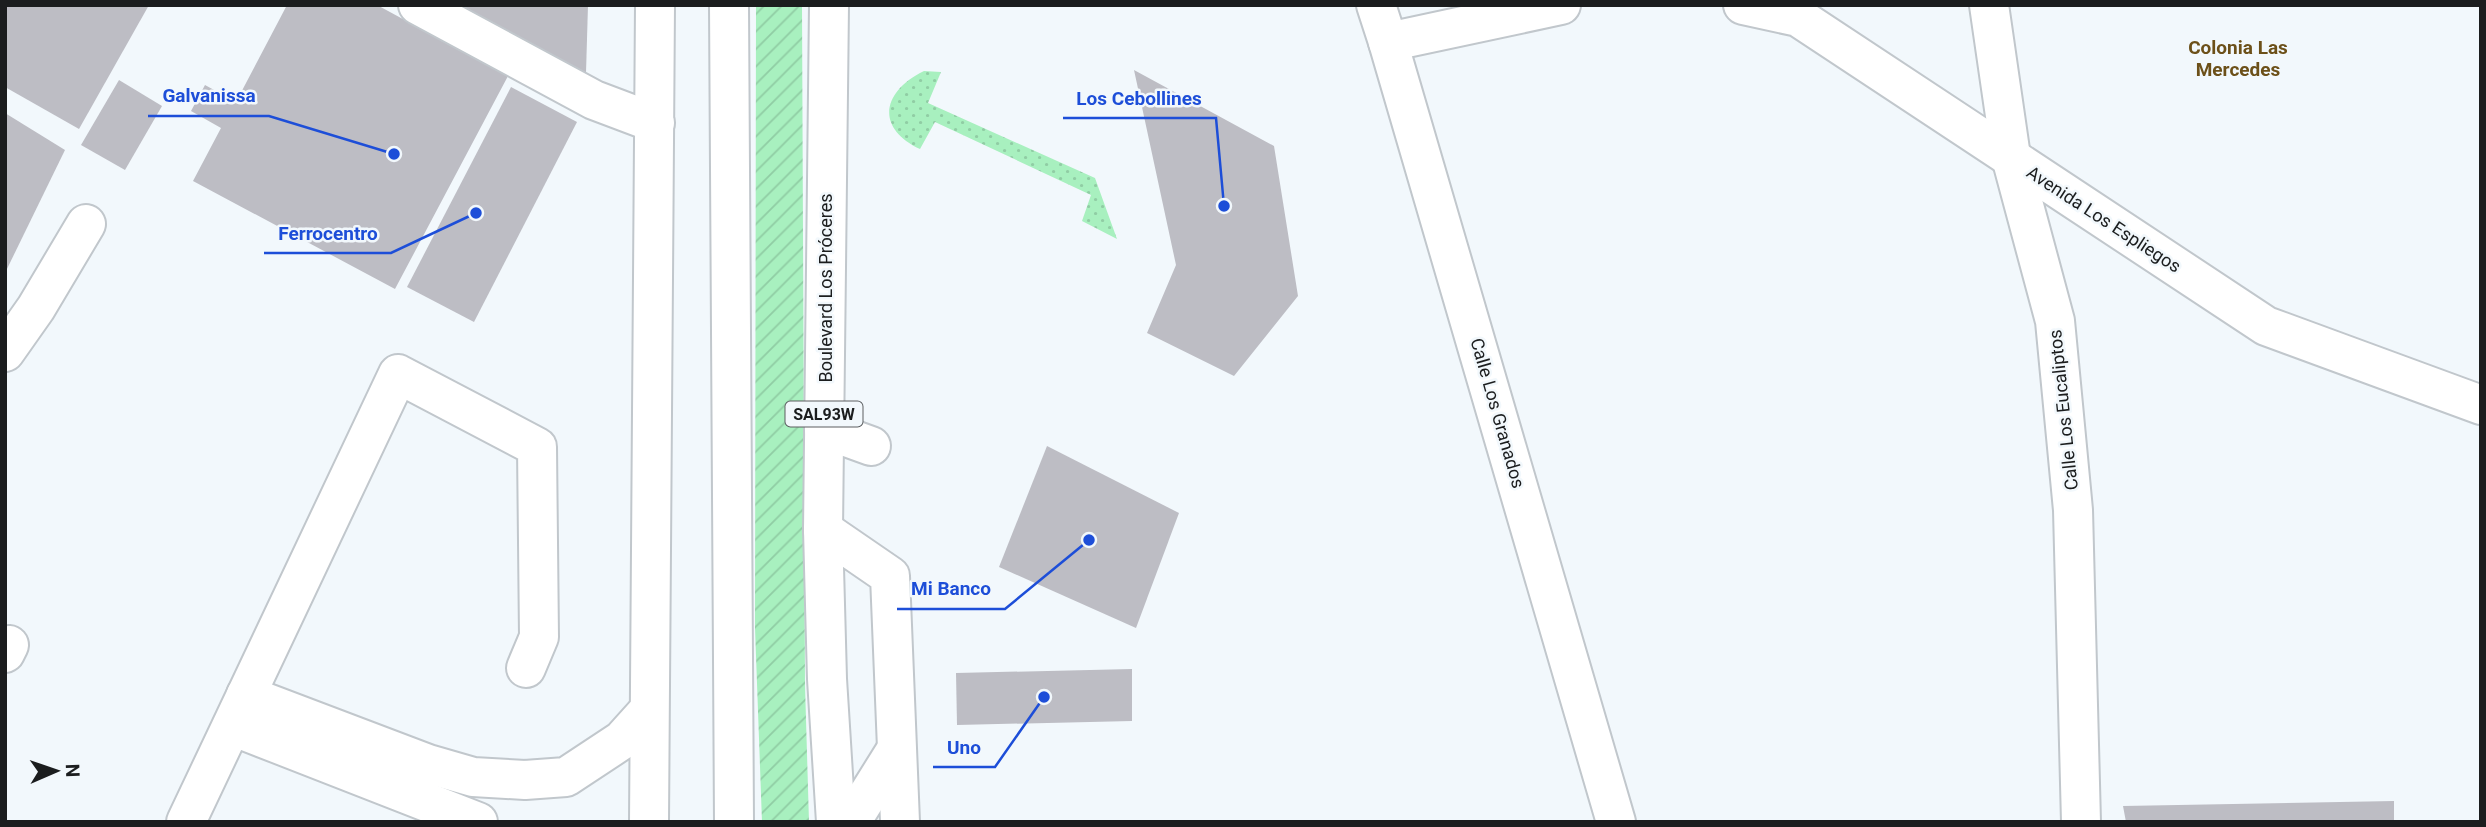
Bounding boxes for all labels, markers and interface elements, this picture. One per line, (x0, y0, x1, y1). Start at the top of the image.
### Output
district label: Colonia Las Mercedes (2188, 36, 2288, 81)
callout: Galvanissa (148, 76, 269, 116)
callout: Los Cebollines (1063, 78, 1216, 118)
text: Galvanissa (162, 84, 256, 107)
text: Los Cebollines (1076, 87, 1202, 110)
street label: Avenida Los Espliegos (2023, 161, 2185, 277)
street label: Boulevard Los Próceres (815, 193, 836, 383)
callout: Ferrocentro (264, 213, 391, 253)
text: Ferrocentro (278, 222, 378, 245)
street label: Calle Los Eucaliptos (2044, 329, 2082, 491)
street label: Calle Los Granados (1467, 335, 1529, 491)
road number: SAL93W (786, 402, 862, 426)
callout: Mi Banco (897, 569, 1005, 609)
text: Mi Banco (911, 577, 991, 600)
callout: Uno (933, 727, 995, 767)
north arrow (21, 736, 91, 806)
text: Uno (947, 736, 981, 759)
text: N (61, 763, 84, 778)

